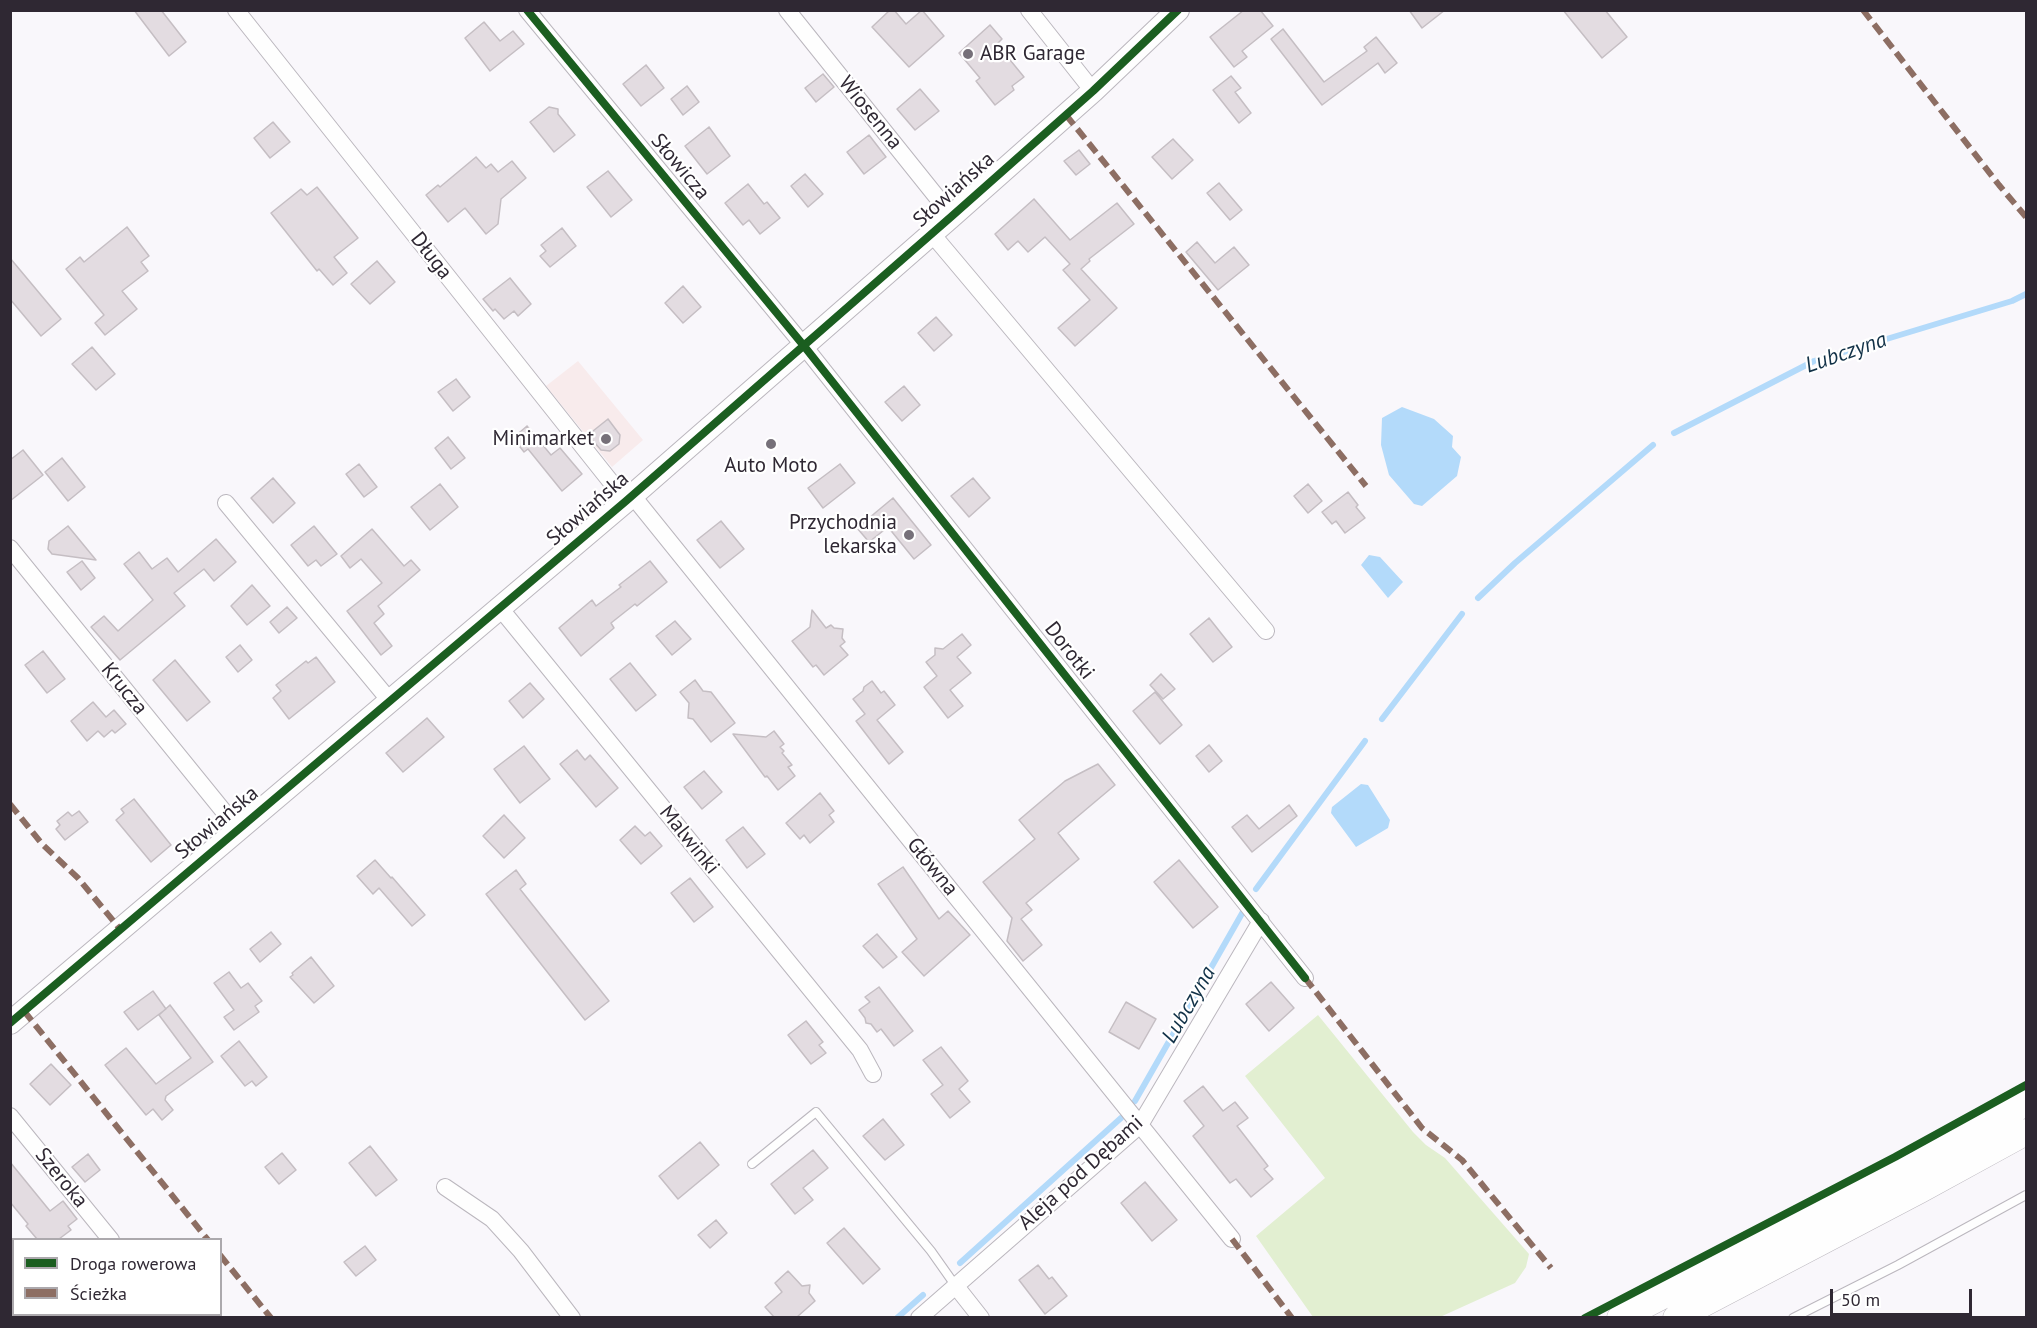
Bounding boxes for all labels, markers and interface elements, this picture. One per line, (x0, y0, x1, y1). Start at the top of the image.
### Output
place label: ABR Garage (980, 41, 1085, 67)
marker: ABR Garage (961, 47, 975, 61)
street label: Wiosenna (833, 71, 907, 155)
street label: Słowicza (645, 129, 715, 205)
street label: Słowiańska (908, 147, 1000, 233)
street label: Długa (405, 227, 457, 285)
water label: Lubczyna (1802, 327, 1890, 379)
place label: Minimarket (492, 426, 594, 452)
marker: Minimarket (599, 432, 613, 446)
marker: Auto Moto (764, 437, 778, 451)
place label: Auto Moto (724, 453, 818, 479)
street label: Słowiańska (542, 466, 634, 552)
place label: Przychodnia lekarska (789, 510, 897, 560)
marker: Przychodnia lekarska (902, 528, 916, 542)
street label: Dorotki (1039, 617, 1099, 685)
street label: Krucza (95, 658, 153, 720)
street label: Słowiańska (170, 781, 264, 865)
street label: Malwinki (654, 800, 724, 880)
street label: Główna (901, 833, 963, 901)
water label: Lubczyna (1157, 962, 1221, 1048)
street label: Aleja pod Dębami (1013, 1110, 1149, 1236)
street label: Szeroka (29, 1143, 93, 1213)
legend (12, 1238, 222, 1316)
text: Droga rowerowa (70, 1252, 196, 1275)
scale bar (1833, 1277, 1976, 1315)
text: Ścieżka (70, 1282, 127, 1305)
text: 50 m (1841, 1288, 1880, 1311)

